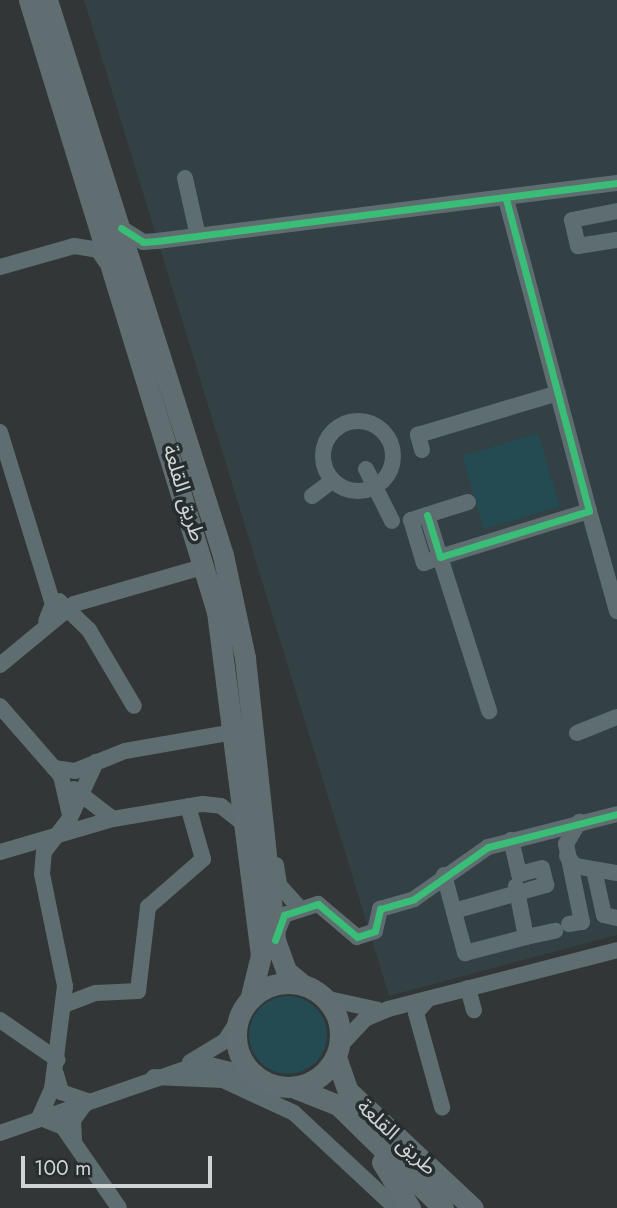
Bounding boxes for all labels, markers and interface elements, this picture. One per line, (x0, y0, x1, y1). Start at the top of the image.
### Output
street label: طريق القلعة (157, 442, 211, 544)
street label: طريق القلعة (352, 1094, 442, 1180)
scale bar (24, 1142, 215, 1186)
text: 100 m (34, 1153, 91, 1183)

